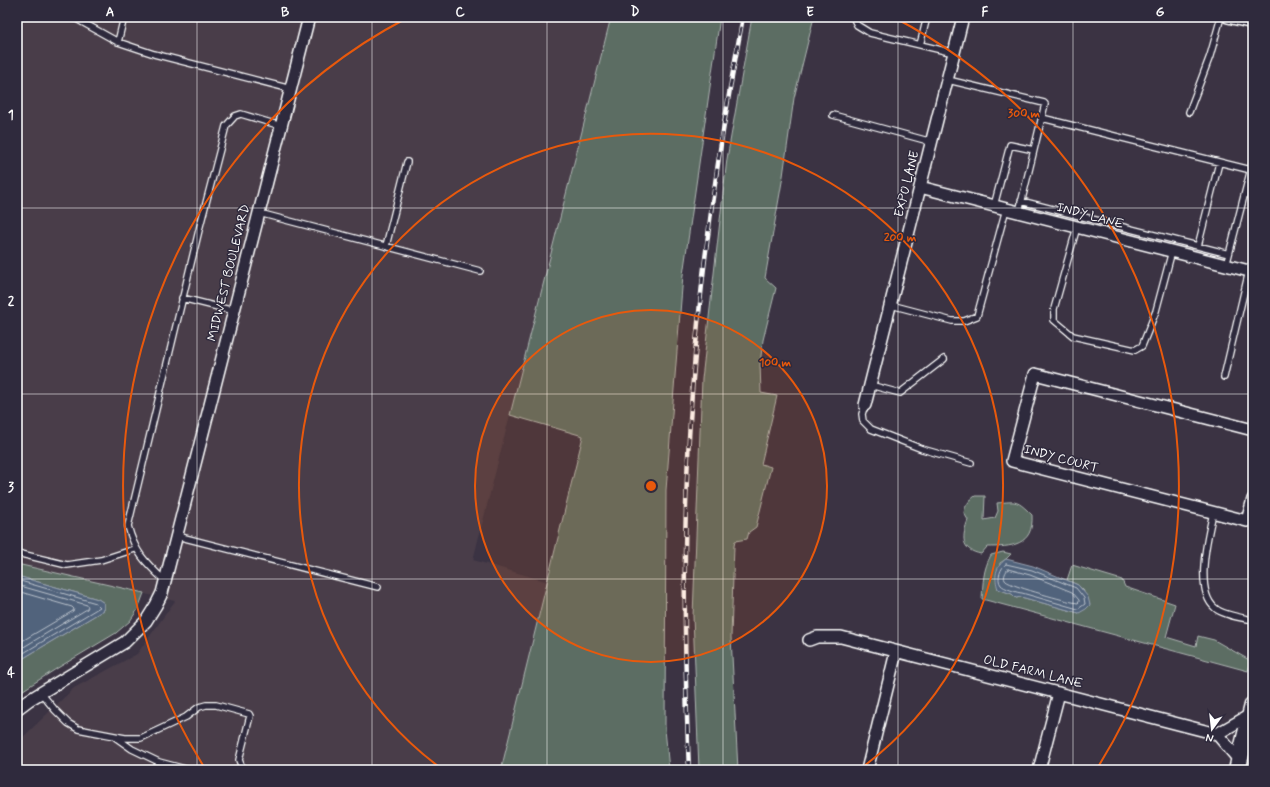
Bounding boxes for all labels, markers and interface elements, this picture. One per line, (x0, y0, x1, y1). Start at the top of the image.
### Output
text: A (106, 4, 114, 21)
text: B (281, 4, 290, 21)
text: C (455, 4, 465, 21)
text: D (631, 4, 640, 21)
text: E (806, 4, 814, 21)
text: F (982, 4, 989, 21)
text: G (1156, 4, 1165, 21)
text: 300 m (1008, 106, 1041, 122)
text: 1 (8, 107, 14, 124)
street label: EXPO LANE (891, 149, 924, 219)
street label: INDY LANE (1055, 199, 1125, 233)
street label: MIDWEST BOULEVARD (204, 203, 254, 343)
text: 200 m (884, 230, 917, 246)
text: 2 (8, 293, 15, 310)
text: 100 m (759, 355, 792, 371)
street label: INDY COURT (1022, 441, 1100, 477)
text: 3 (8, 479, 14, 496)
centre of rings (644, 479, 658, 493)
street label: OLD FARM LANE (982, 651, 1084, 693)
text: 4 (7, 665, 15, 682)
north arrow (1192, 709, 1232, 749)
text: N (1204, 730, 1215, 745)

